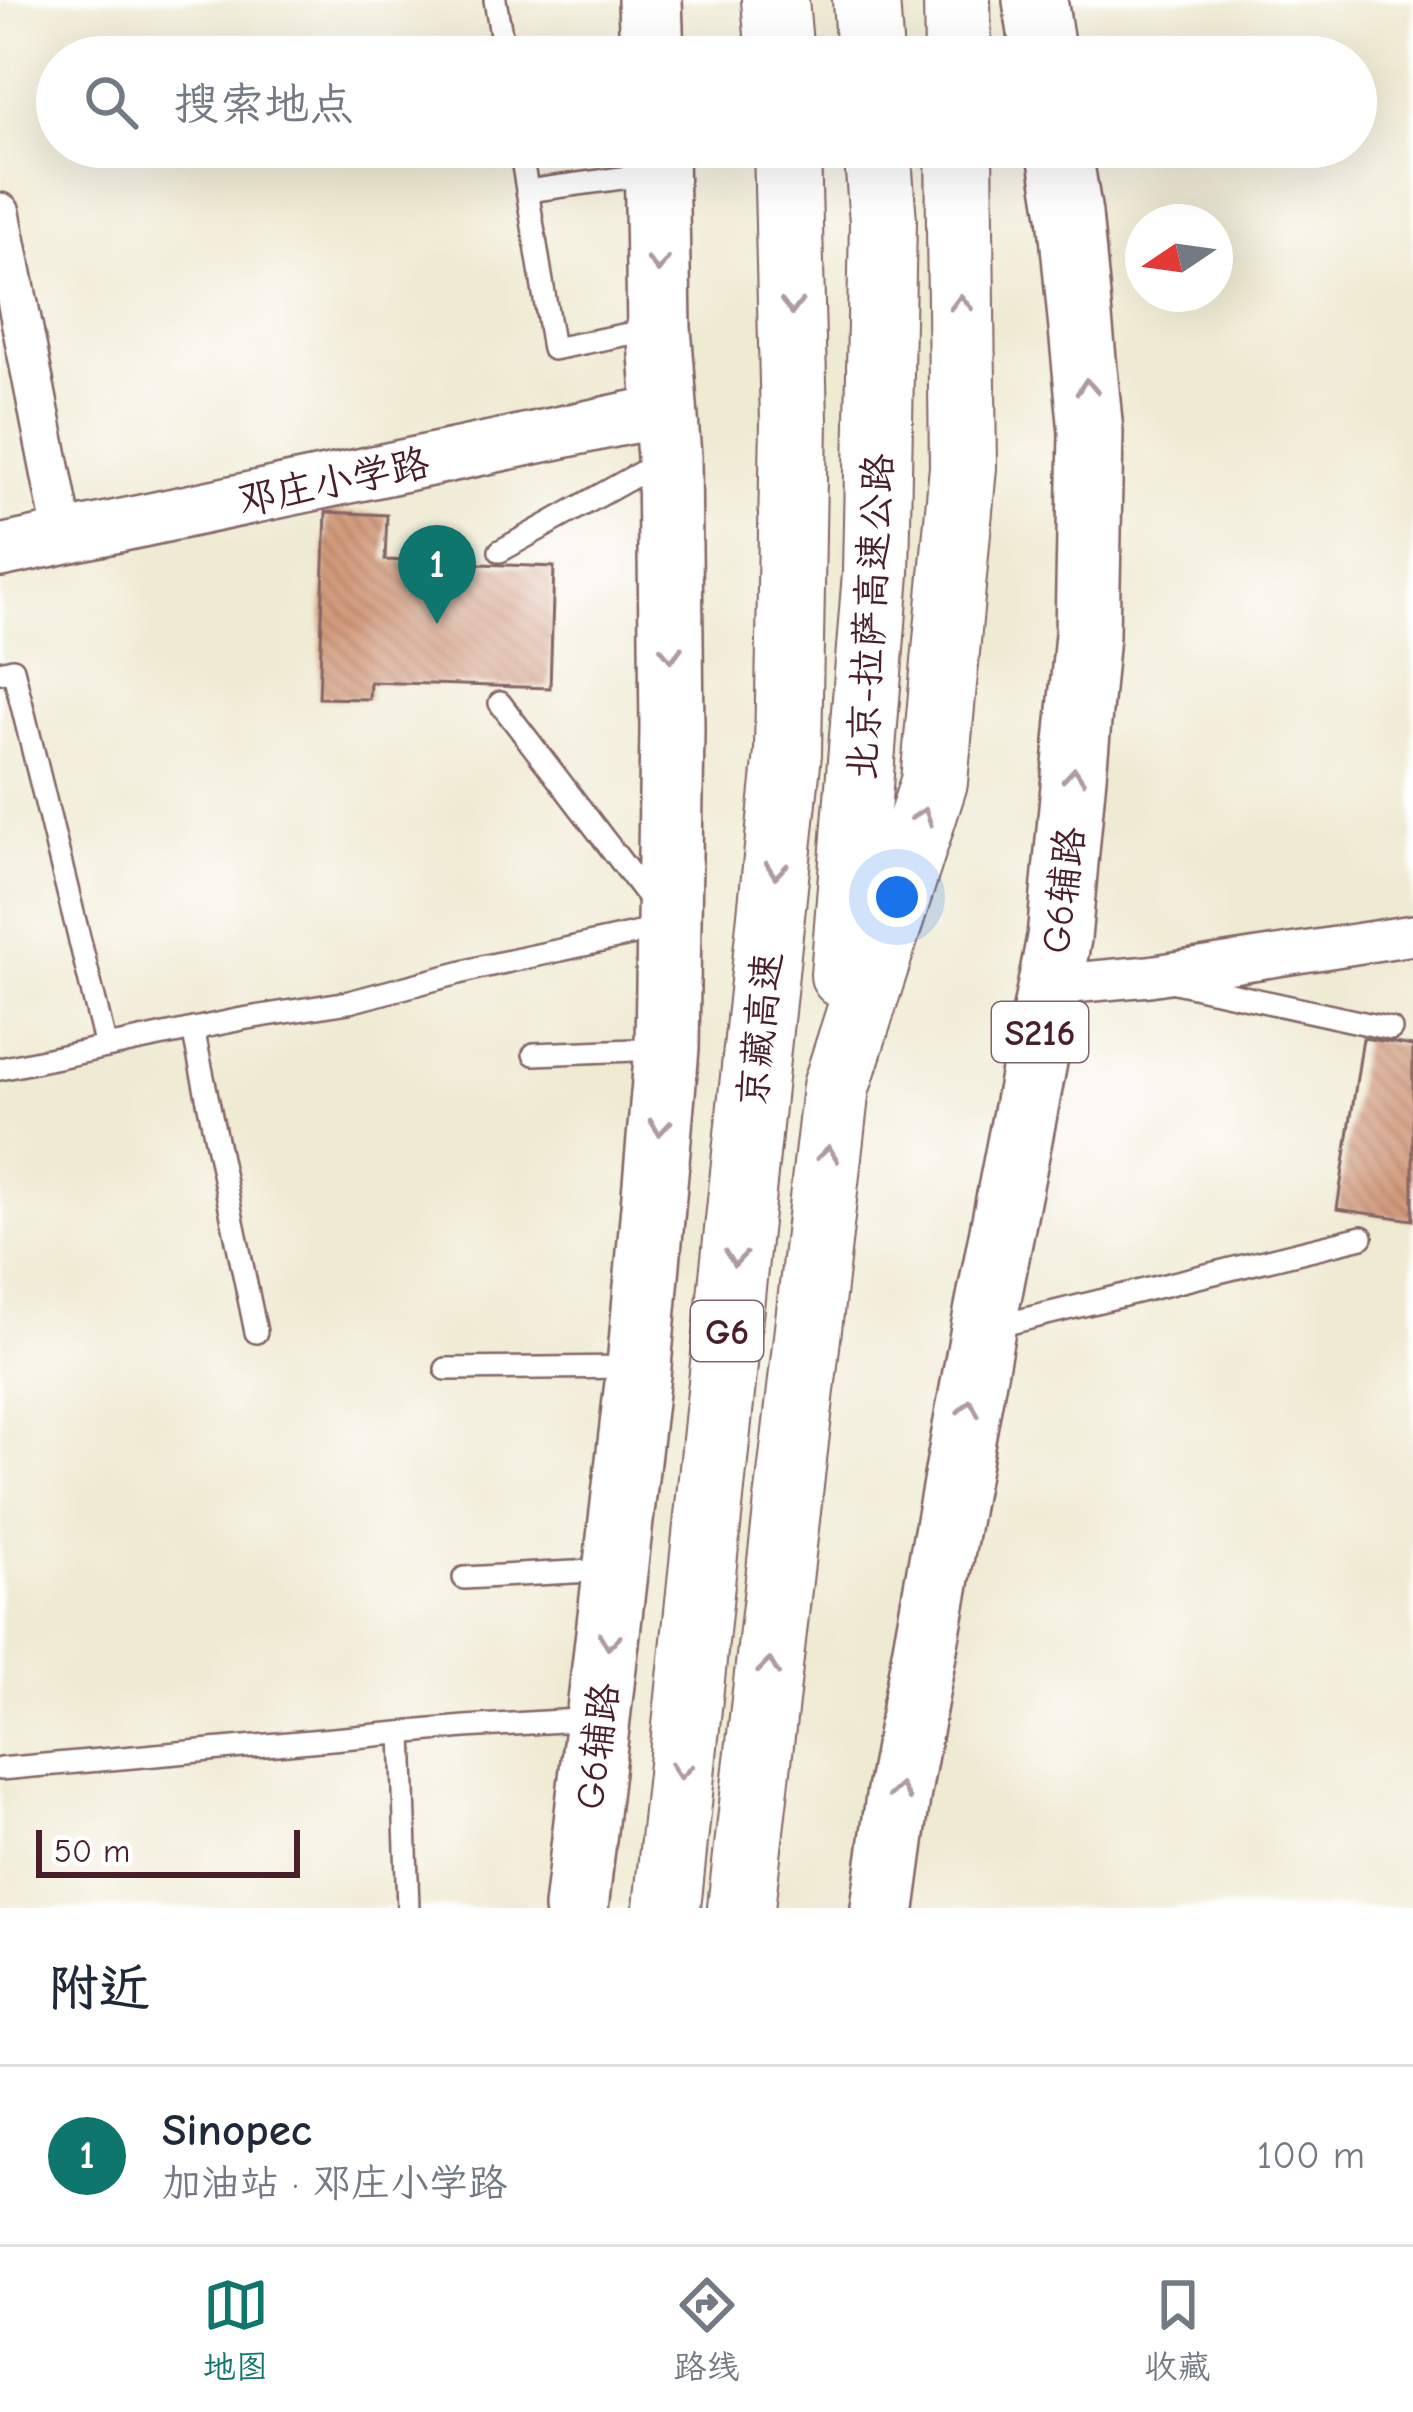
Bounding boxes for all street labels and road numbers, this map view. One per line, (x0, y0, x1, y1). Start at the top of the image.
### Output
street label: 邓庄小学路 (233, 440, 433, 525)
street label: 北京-拉萨高速公路 (839, 452, 902, 782)
street label: G6辅路 (1033, 824, 1094, 956)
street label: 京藏高速 (730, 949, 791, 1109)
road number: S216 (992, 1002, 1088, 1062)
road number: G6 (691, 1301, 763, 1361)
street label: G6辅路 (567, 1680, 628, 1812)

